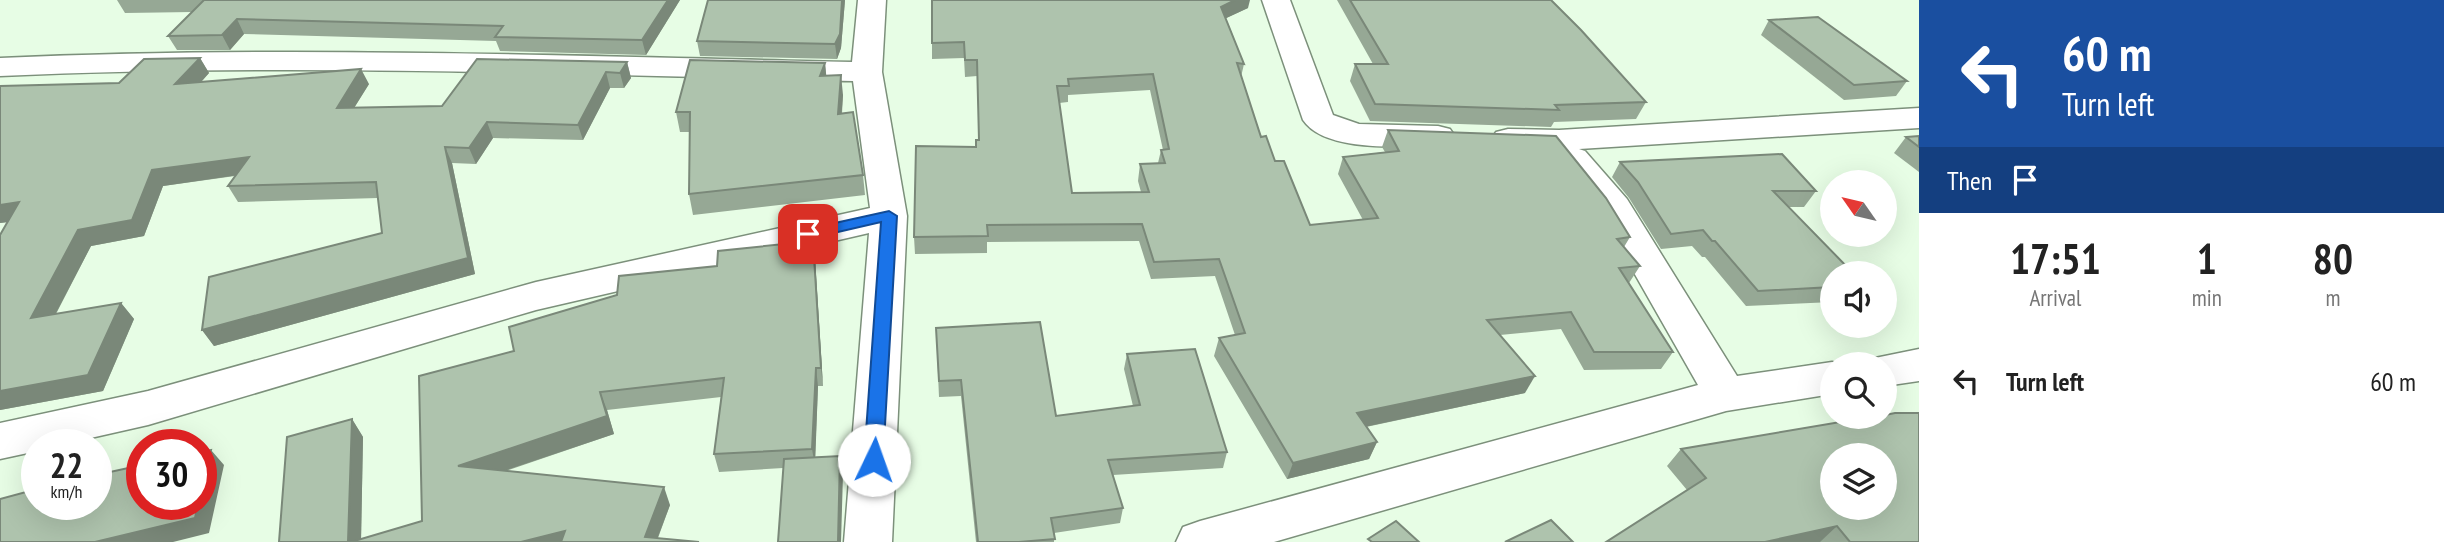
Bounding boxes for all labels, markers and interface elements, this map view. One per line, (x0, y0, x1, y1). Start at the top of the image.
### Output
text: 60 m (2062, 21, 2151, 85)
icon: left (1947, 28, 2038, 119)
text: Turn left (2062, 83, 2154, 125)
icon: arrive (2006, 161, 2044, 199)
text: Then (1947, 164, 1992, 197)
north arrow (1820, 170, 1897, 247)
map controls (1820, 170, 1897, 520)
pin (778, 204, 838, 264)
icon: arrive (789, 215, 827, 253)
text: 17:51 (2010, 231, 2101, 286)
text: 1 (2197, 231, 2217, 286)
text: 80 (2313, 231, 2353, 286)
button: sound (1820, 261, 1897, 338)
text: Arrival (2029, 283, 2081, 312)
text: min (2192, 283, 2222, 312)
text: m (2325, 283, 2340, 312)
button: search (1820, 352, 1897, 429)
icon: left (1947, 362, 1985, 400)
text: Turn left (2006, 365, 2084, 398)
text: 60 m (2370, 365, 2416, 398)
position arrow (837, 423, 911, 497)
speed limit sign: 30 (126, 429, 217, 520)
text: 22 (50, 442, 83, 488)
button: layers (1820, 443, 1897, 520)
text: km/h (51, 480, 82, 503)

